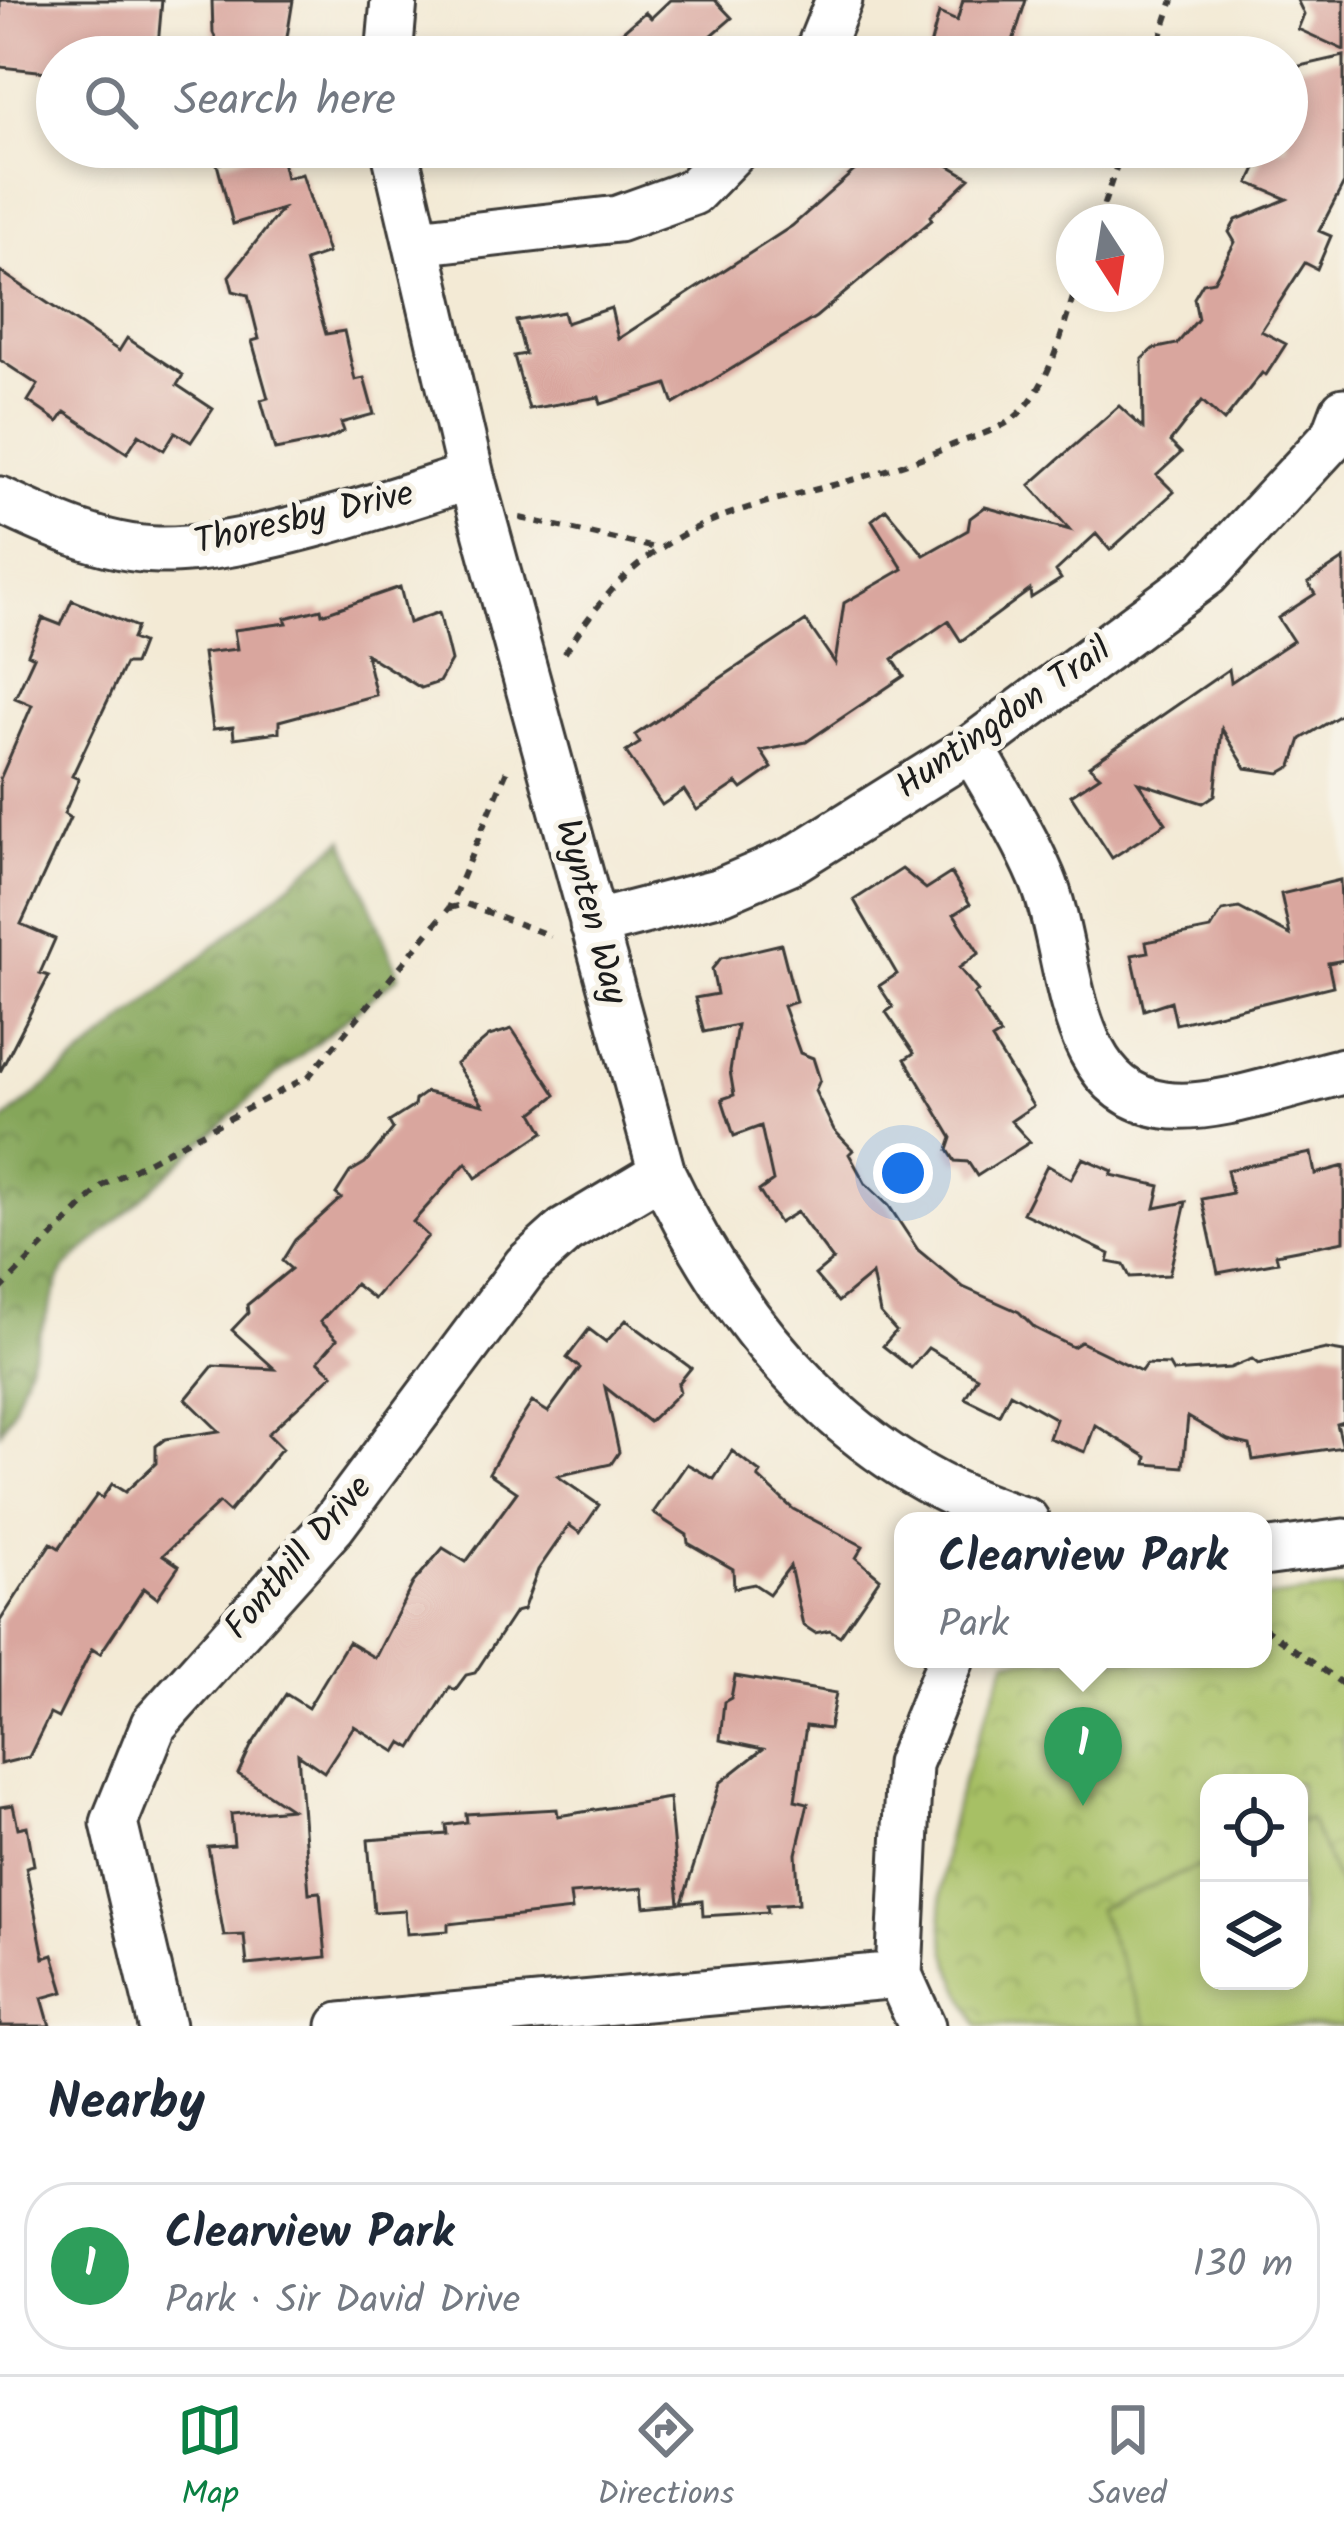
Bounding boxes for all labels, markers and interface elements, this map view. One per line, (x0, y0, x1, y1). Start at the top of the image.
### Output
search box (36, 36, 1308, 168)
text: Search here (174, 66, 396, 138)
icon: search (78, 69, 144, 135)
north arrow (1056, 204, 1164, 312)
street label: Thoresby Drive (189, 466, 419, 572)
street label: Huntingdon Trail (884, 623, 1124, 815)
street label: Wynten Way (538, 813, 642, 1012)
your location (873, 1143, 933, 1203)
street label: Fonthill Drive (211, 1463, 387, 1653)
popup (894, 1512, 1272, 1668)
text: Clearview Park (939, 1523, 1228, 1595)
text: Park (939, 1595, 1009, 1657)
pin: 1 (1044, 1707, 1122, 1806)
map controls (1200, 1774, 1308, 1990)
button: locate (1200, 1774, 1308, 1882)
button: layers (1200, 1882, 1308, 1990)
text: Nearby (48, 2064, 205, 2145)
text: Clearview Park (165, 2199, 454, 2271)
text: 1 (84, 2235, 96, 2297)
text: 130 m (1192, 2235, 1293, 2297)
text: Park · Sir David Drive (165, 2271, 520, 2333)
tab: Map (177, 2397, 243, 2522)
tab: Directions (597, 2397, 734, 2522)
tab: Saved (1089, 2397, 1167, 2522)

